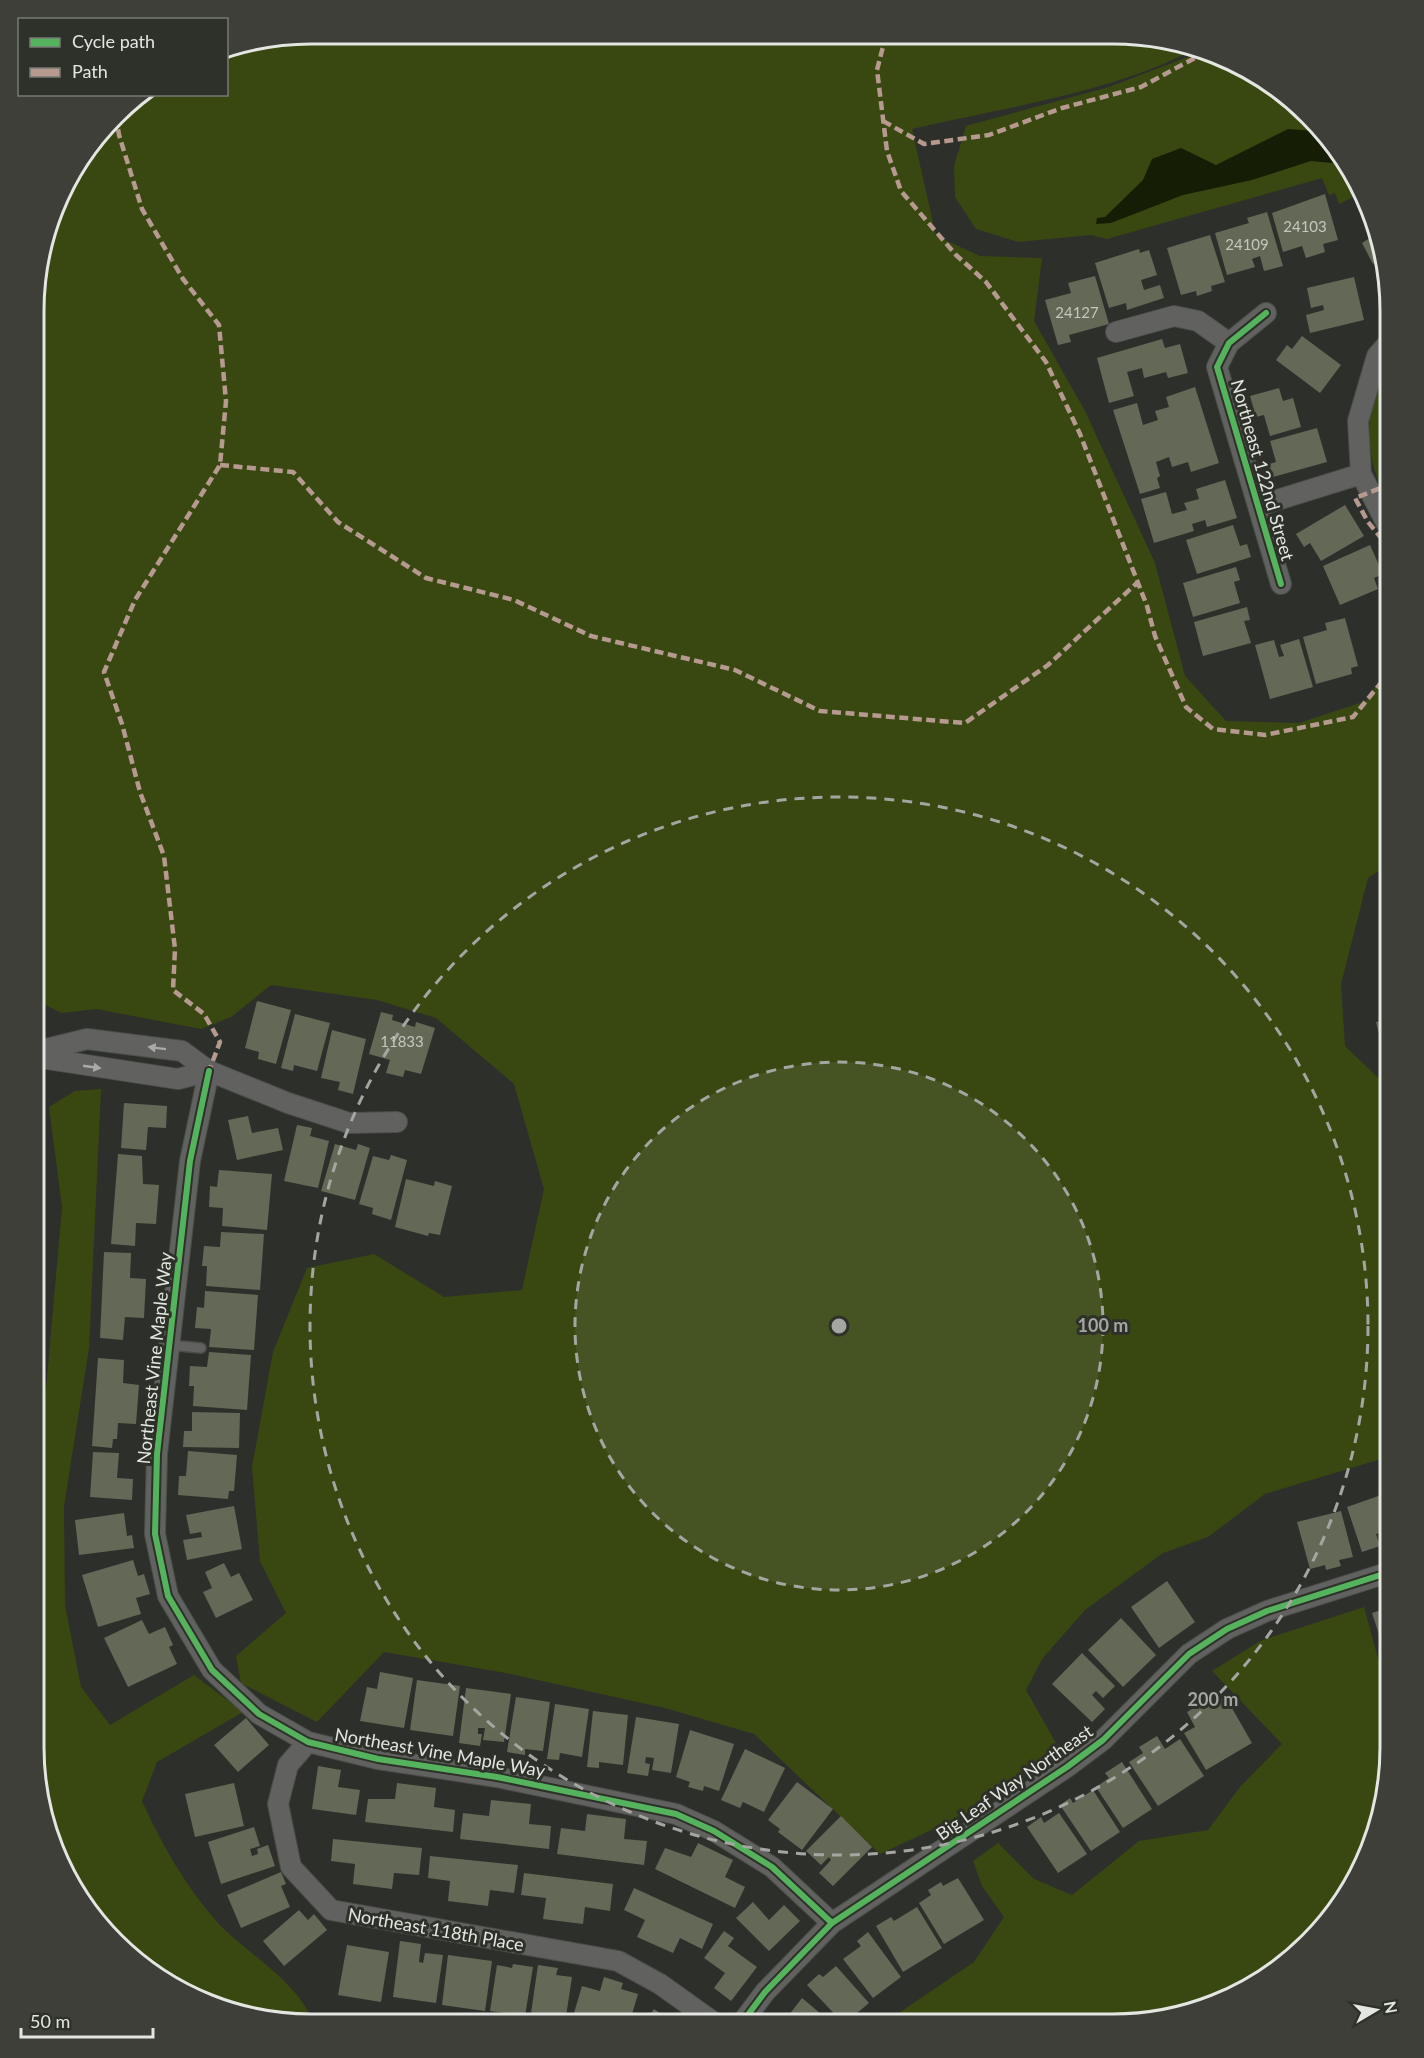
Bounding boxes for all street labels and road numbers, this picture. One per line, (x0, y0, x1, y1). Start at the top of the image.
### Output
street label: Northeast 122nd Street (1227, 377, 1300, 564)
street label: Northeast Vine Maple Way (132, 1250, 176, 1465)
street label: Big Leaf Way Northeast (931, 1719, 1097, 1844)
street label: Northeast Vine Maple Way (333, 1723, 548, 1781)
street label: Northeast 118th Place (346, 1903, 526, 1955)

